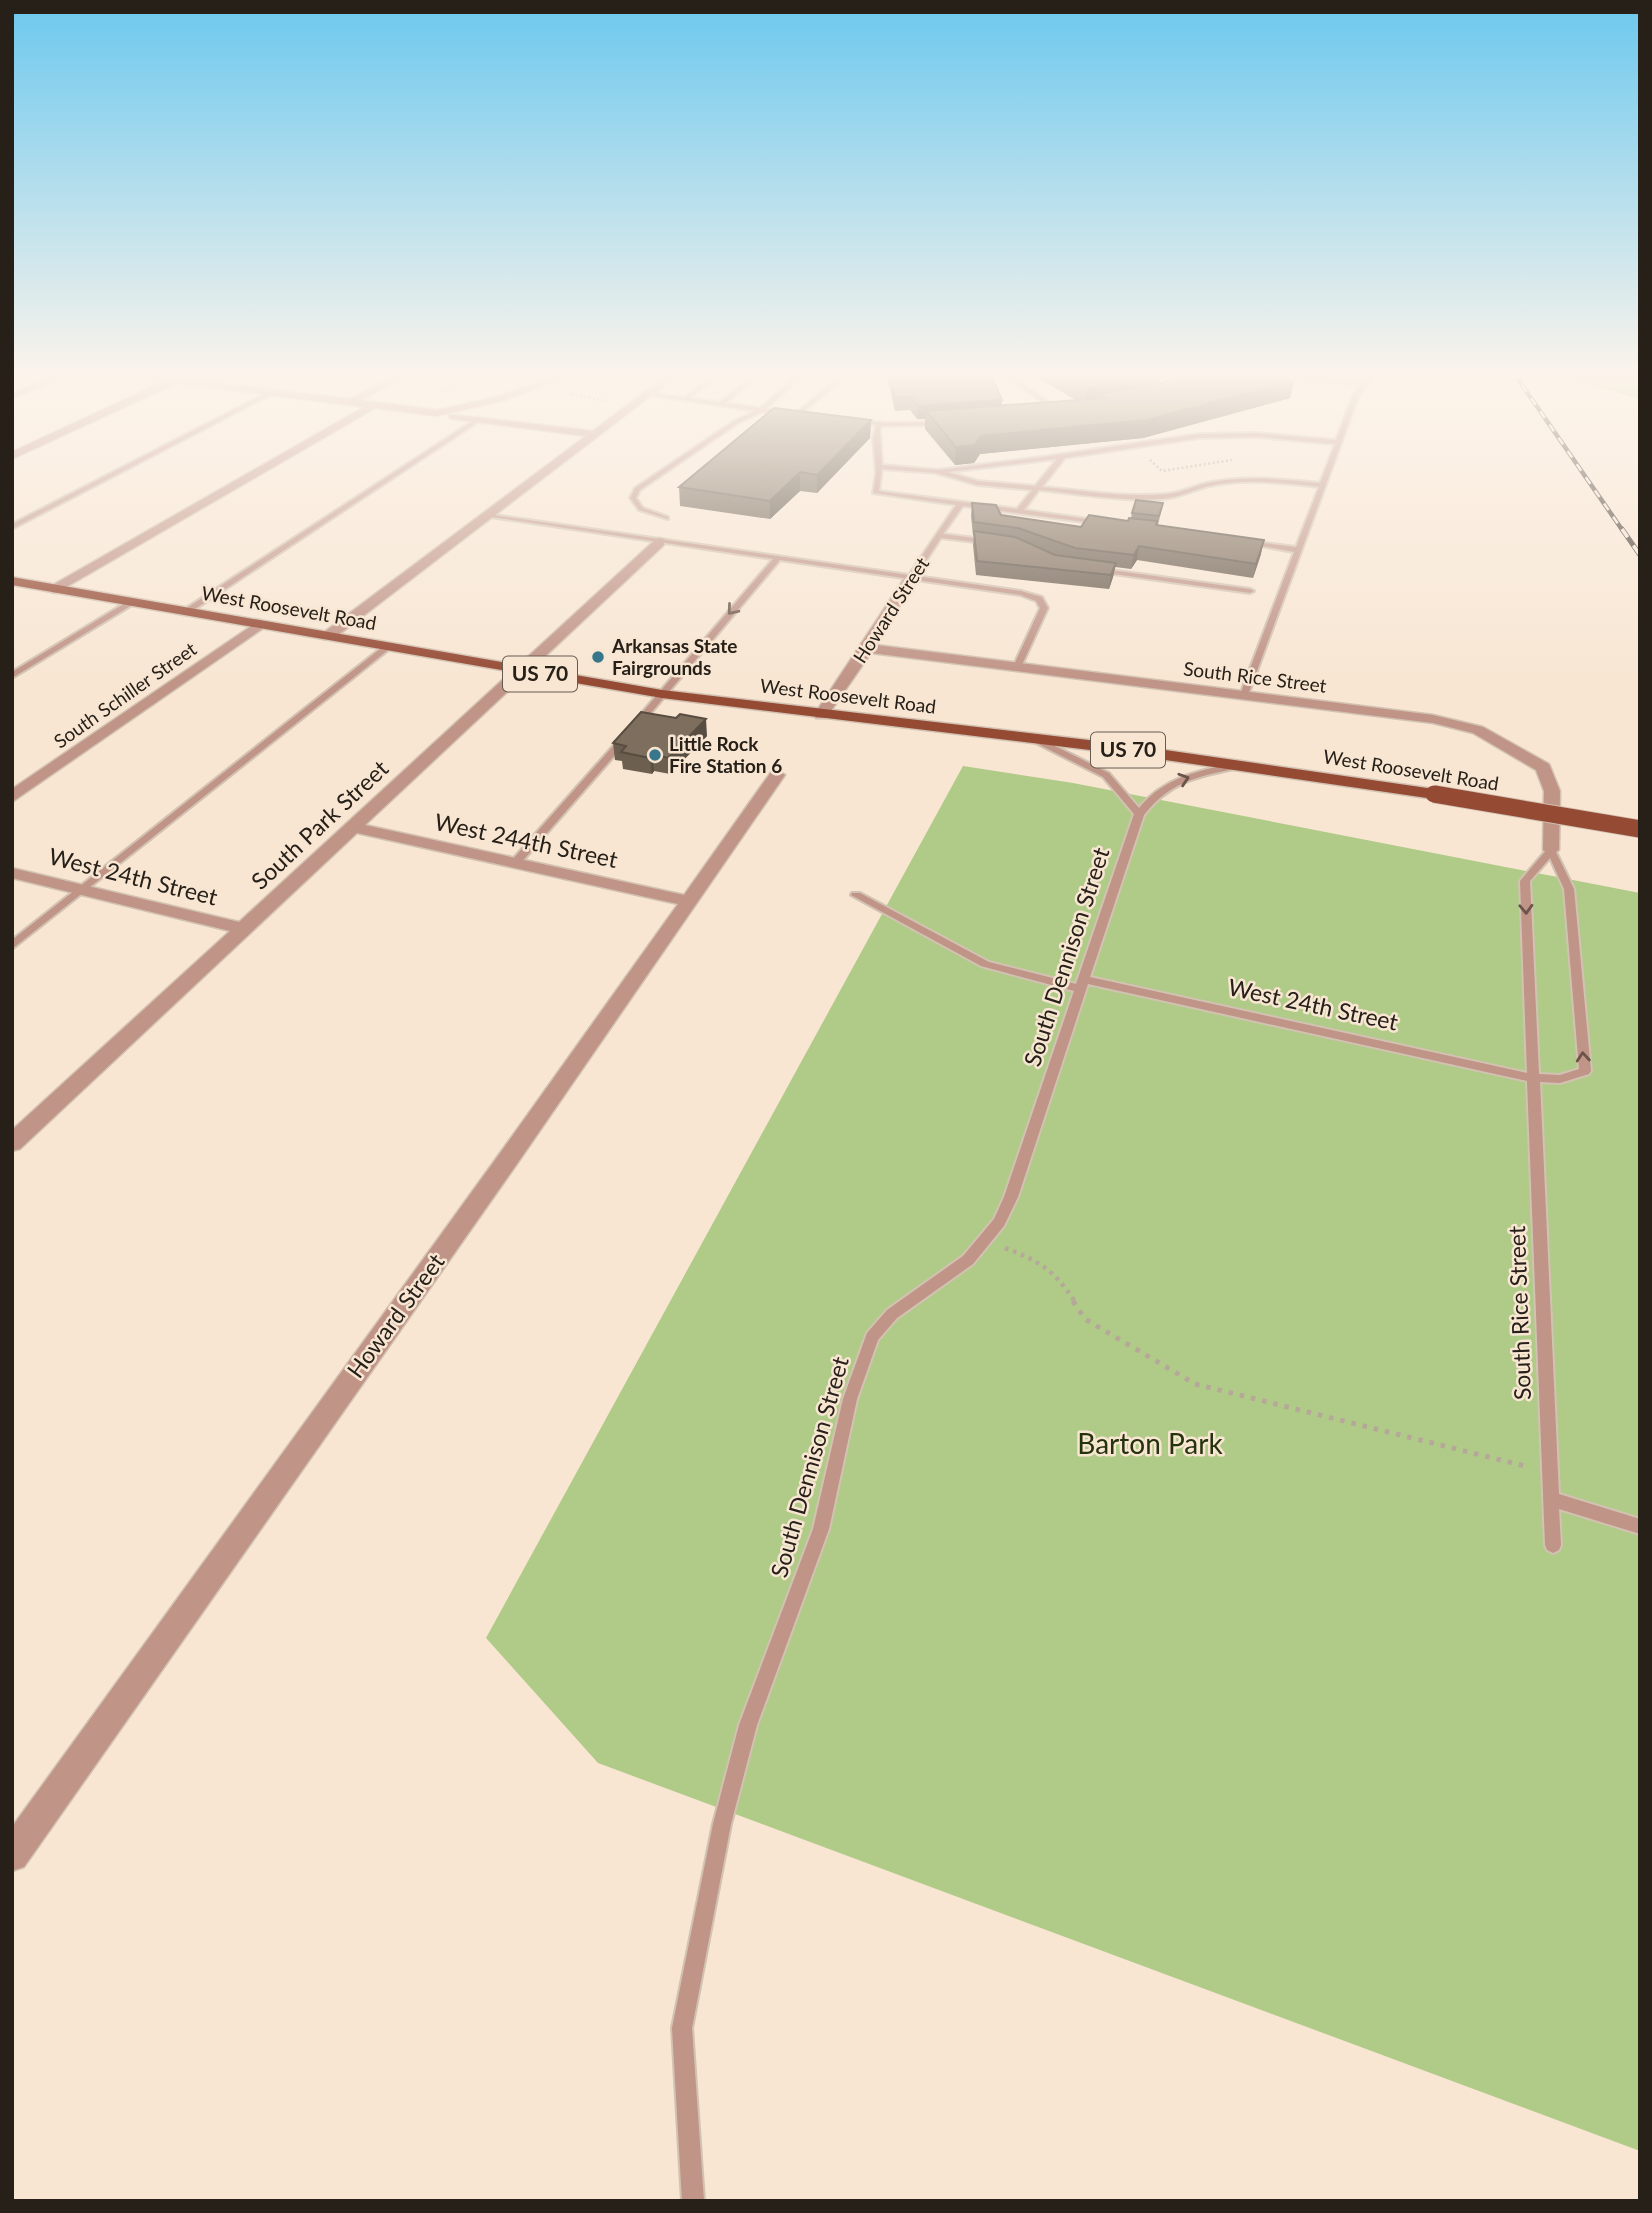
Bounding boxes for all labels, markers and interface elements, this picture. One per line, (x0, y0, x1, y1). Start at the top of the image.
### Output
street label: Howard Street (848, 553, 933, 667)
street label: West Roosevelt Road (200, 581, 378, 634)
one-way arrow (728, 602, 740, 615)
place label: Arkansas State Fairgrounds (611, 634, 737, 679)
street label: South Schiller Street (49, 637, 201, 752)
marker: Arkansas State Fairgrounds (590, 649, 606, 665)
road number: US 70 (503, 656, 577, 692)
street label: South Rice Street (1182, 656, 1328, 697)
street label: West Roosevelt Road (759, 673, 937, 718)
place label: Little Rock Fire Station 6 (669, 732, 782, 777)
road number: US 70 (1091, 732, 1165, 768)
street label: West Roosevelt Road (1322, 744, 1500, 795)
marker: Little Rock Fire Station 6 (647, 747, 663, 763)
street label: South Park Street (245, 753, 394, 895)
one-way arrow (1177, 772, 1189, 787)
street label: West 244th Street (432, 807, 621, 873)
street label: West 24th Street (46, 842, 221, 911)
street label: South Dennison Street (1017, 843, 1115, 1070)
one-way arrow (1518, 904, 1534, 914)
street label: West 24th Street (1226, 972, 1401, 1036)
one-way arrow (1576, 1051, 1591, 1062)
street label: South Rice Street (1502, 1225, 1536, 1401)
street label: Howard Street (341, 1247, 450, 1383)
street label: South Dennison Street (764, 1352, 854, 1580)
park label: Barton Park (1077, 1426, 1223, 1460)

